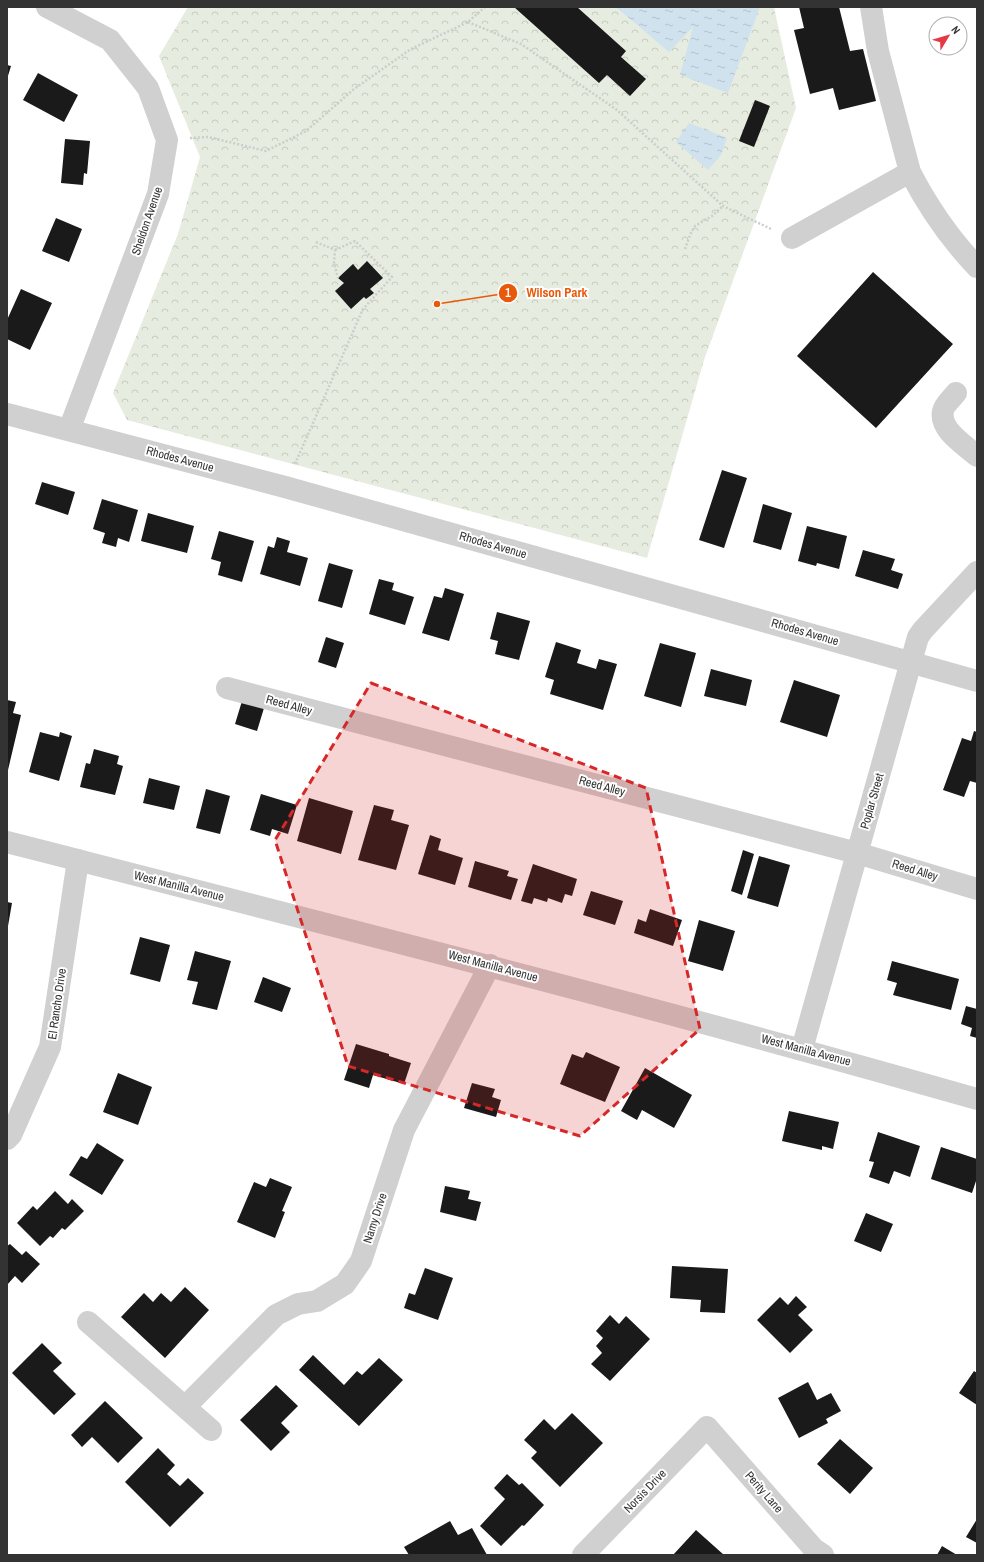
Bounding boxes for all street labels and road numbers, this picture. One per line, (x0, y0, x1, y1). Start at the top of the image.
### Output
street label: Sheldon Avenue (128, 185, 166, 257)
street label: Rhodes Avenue (144, 442, 216, 476)
street label: Rhodes Avenue (457, 528, 529, 562)
street label: Rhodes Avenue (769, 615, 841, 649)
street label: Reed Alley (264, 691, 314, 719)
street label: Poplar Street (856, 771, 888, 831)
street label: Reed Alley (577, 772, 627, 800)
street label: Reed Alley (890, 855, 940, 885)
street label: West Manilla Avenue (132, 867, 226, 905)
street label: West Manilla Avenue (446, 946, 540, 986)
street label: El Rancho Drive (44, 967, 70, 1041)
street label: West Manilla Avenue (759, 1030, 853, 1070)
street label: Namy Drive (359, 1191, 391, 1245)
street label: Norsis Drive (620, 1466, 670, 1516)
street label: Perity Lane (741, 1468, 787, 1516)

